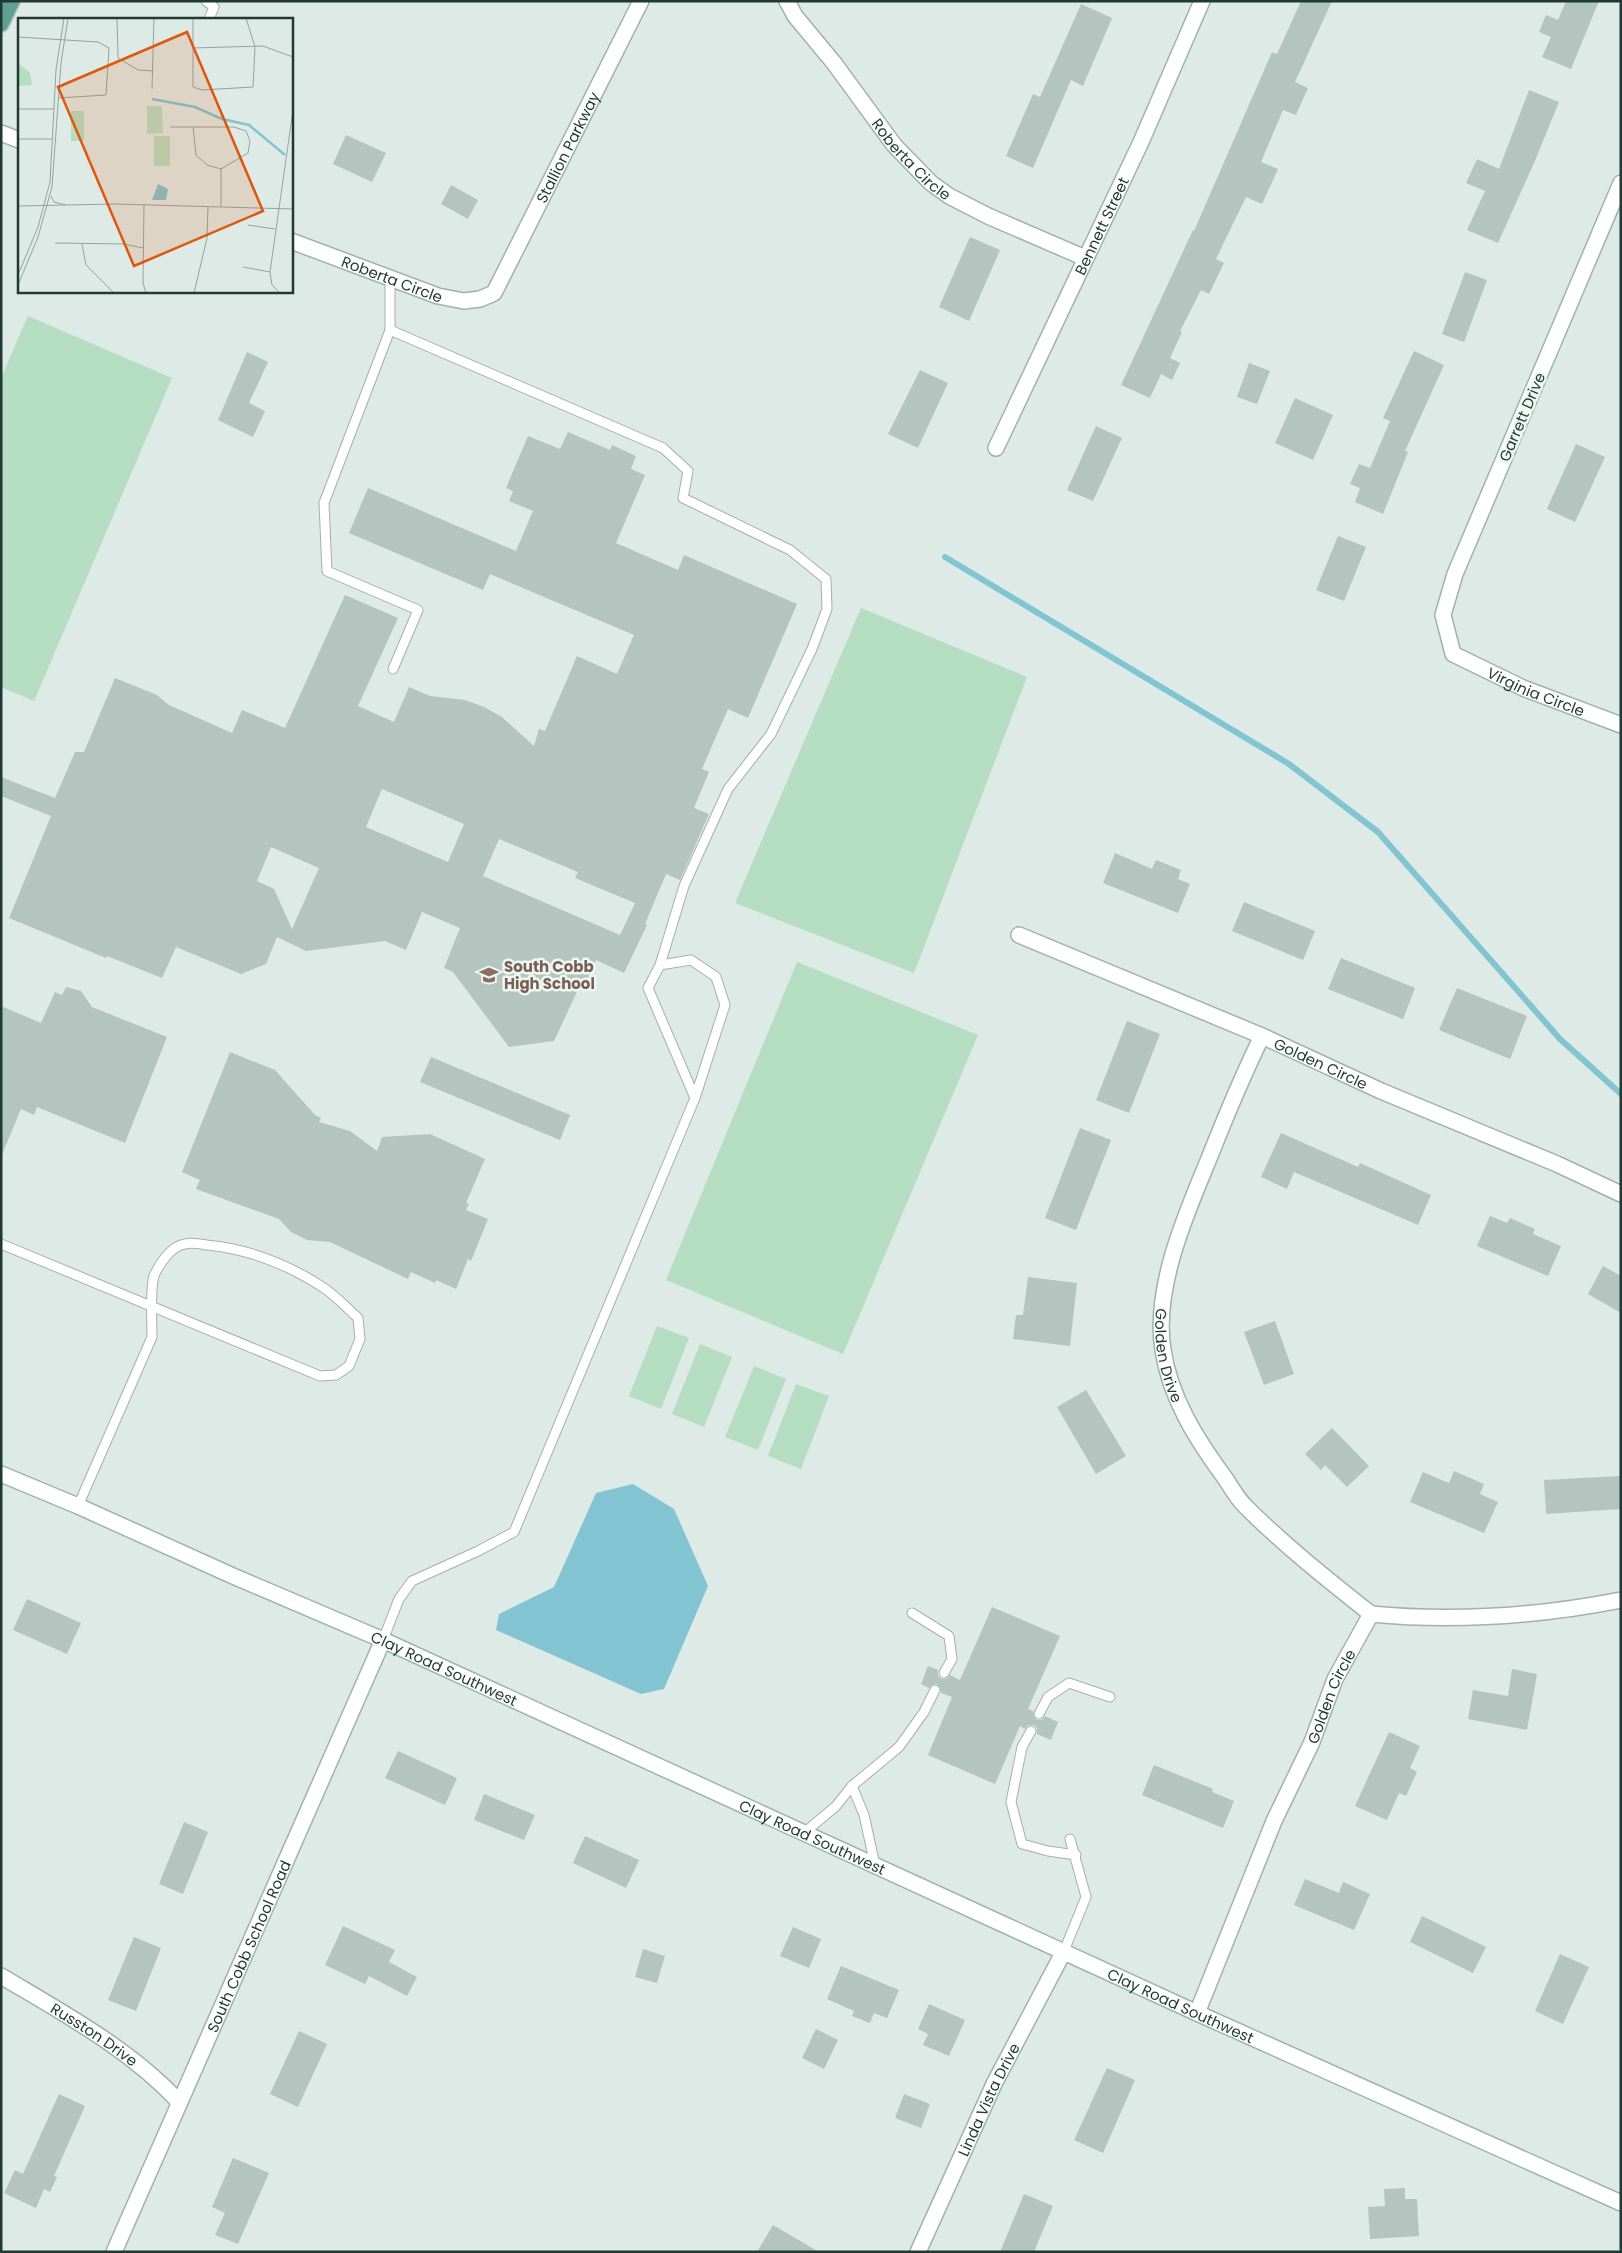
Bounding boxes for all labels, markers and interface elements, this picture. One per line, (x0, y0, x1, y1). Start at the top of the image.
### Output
inset map (18, 18, 292, 292)
street label: Stallion Parkway (531, 88, 604, 206)
street label: Roberta Circle (867, 114, 955, 205)
street label: Bennett Street (1069, 173, 1134, 278)
street label: Roberta Circle (339, 250, 446, 307)
street label: Garrett Drive (1494, 369, 1550, 465)
street label: Virginia Circle (1484, 662, 1588, 721)
place label: South Cobb High School (504, 956, 595, 994)
school or university icon: South Cobb High School (478, 964, 500, 986)
street label: Golden Circle (1271, 1032, 1371, 1094)
street label: Golden Drive (1151, 1308, 1188, 1406)
street label: Clay Road Southwest (368, 1626, 521, 1711)
street label: Golden Circle (1302, 1645, 1360, 1747)
street label: Clay Road Southwest (736, 1794, 889, 1879)
street label: South Cobb School Road (201, 1857, 295, 2036)
street label: Clay Road Southwest (1104, 1963, 1257, 2048)
street label: Russton Drive (47, 1997, 142, 2071)
street label: Linda Vista Drive (952, 2039, 1024, 2159)

